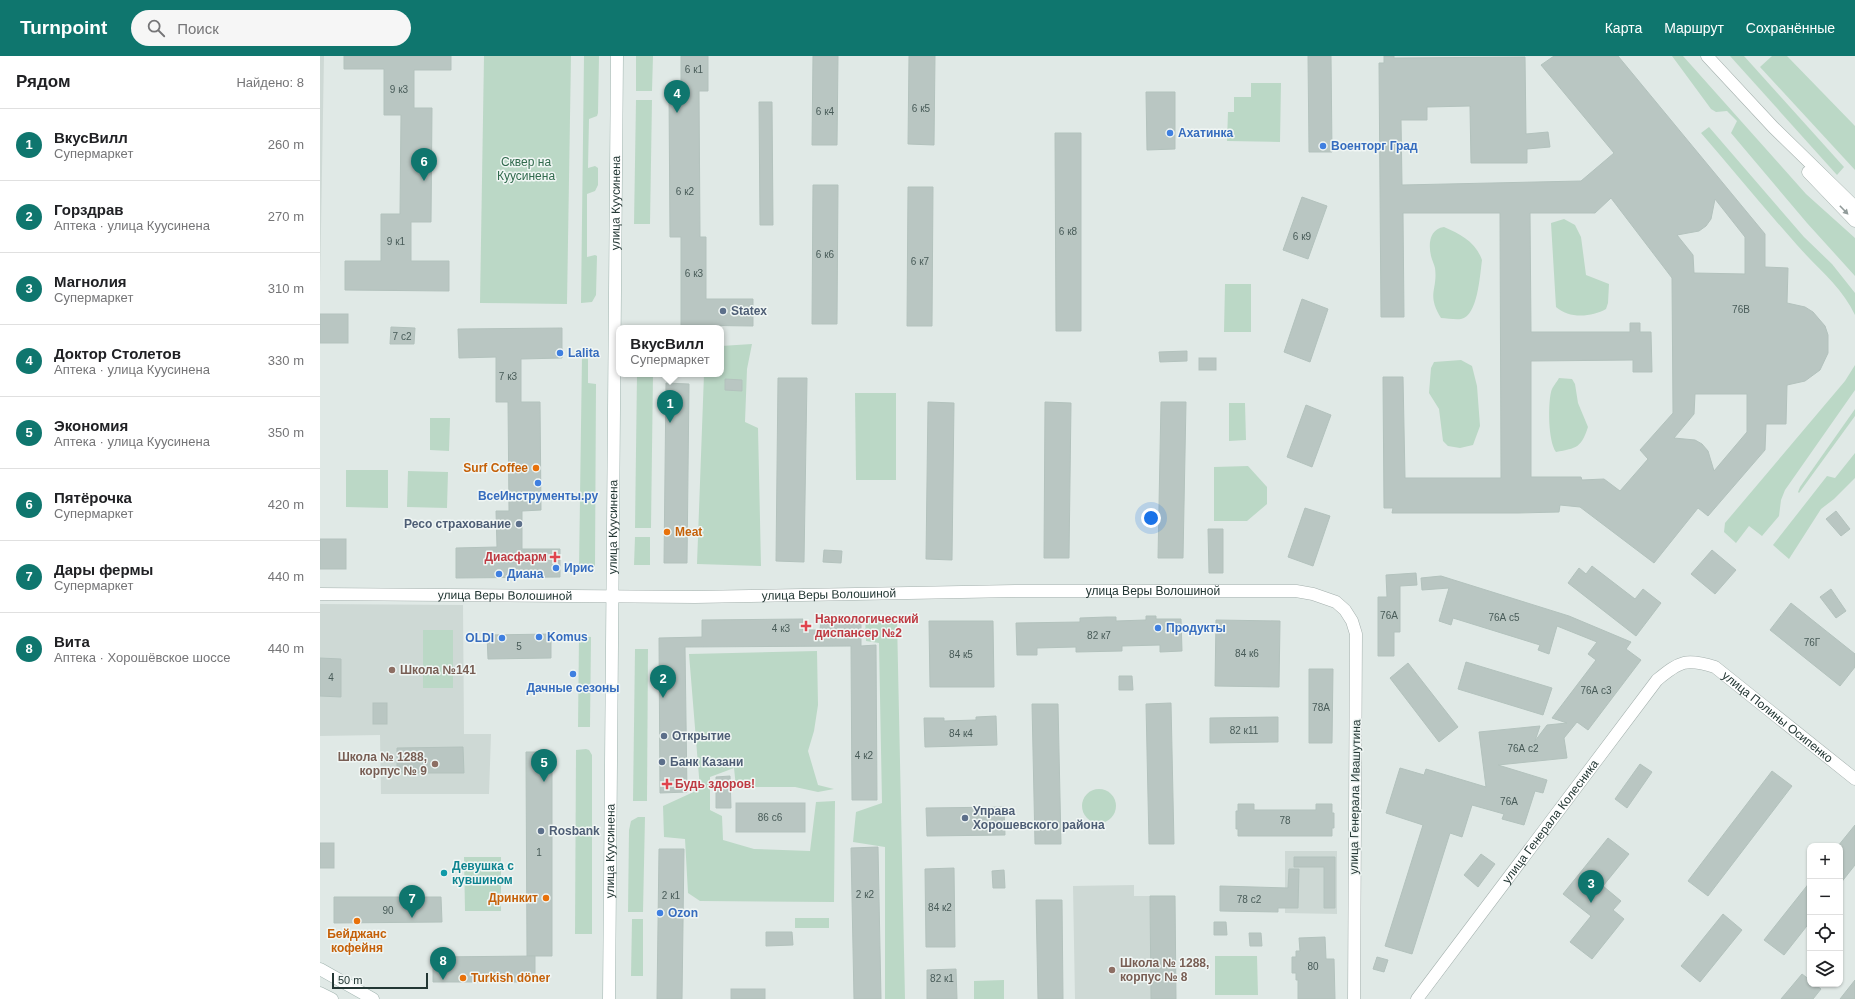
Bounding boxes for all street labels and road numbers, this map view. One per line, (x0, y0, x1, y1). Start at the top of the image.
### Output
street label: улица Куусинена (608, 155, 623, 250)
street label: улица Куусинена (606, 479, 620, 574)
street label: улица Веры Волошиной (1086, 584, 1220, 598)
street label: улица Веры Волошиной (762, 586, 896, 603)
street label: улица Веры Волошиной (438, 588, 572, 603)
street label: улица Полины Осипенко (1719, 668, 1836, 766)
street label: улица Генерала Ивашутина (1347, 719, 1363, 875)
street label: улица Генерала Колесника (1499, 757, 1602, 886)
street label: улица Куусинена (603, 803, 618, 898)

